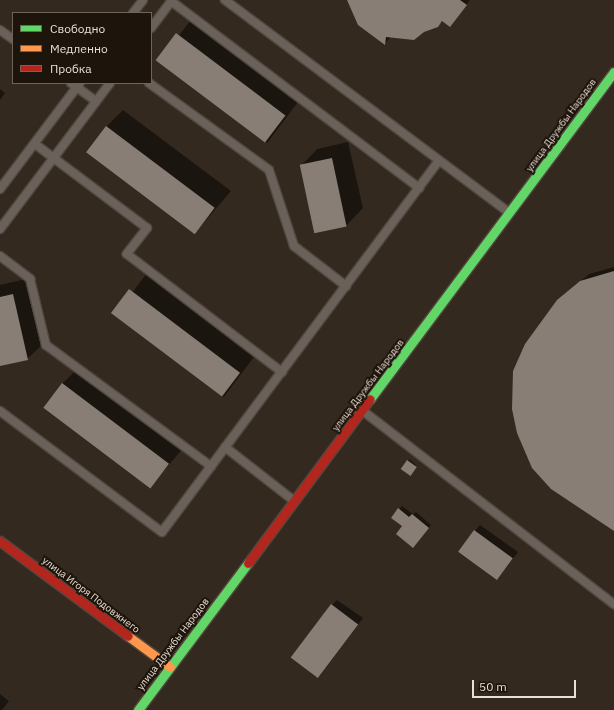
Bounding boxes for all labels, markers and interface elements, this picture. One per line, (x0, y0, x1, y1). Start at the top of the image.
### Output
legend (12, 12, 152, 84)
text: Свободно (50, 21, 105, 36)
text: Медленно (50, 41, 108, 56)
text: Пробка (50, 61, 92, 76)
street label: улица Дружбы Народов (523, 76, 599, 174)
street label: улица Дружбы Народов (330, 337, 406, 433)
street label: улица Игоря Подовжнего (40, 554, 142, 636)
street label: улица Дружбы Народов (135, 596, 211, 692)
scale bar (474, 672, 578, 698)
text: 50 m (479, 679, 507, 694)

